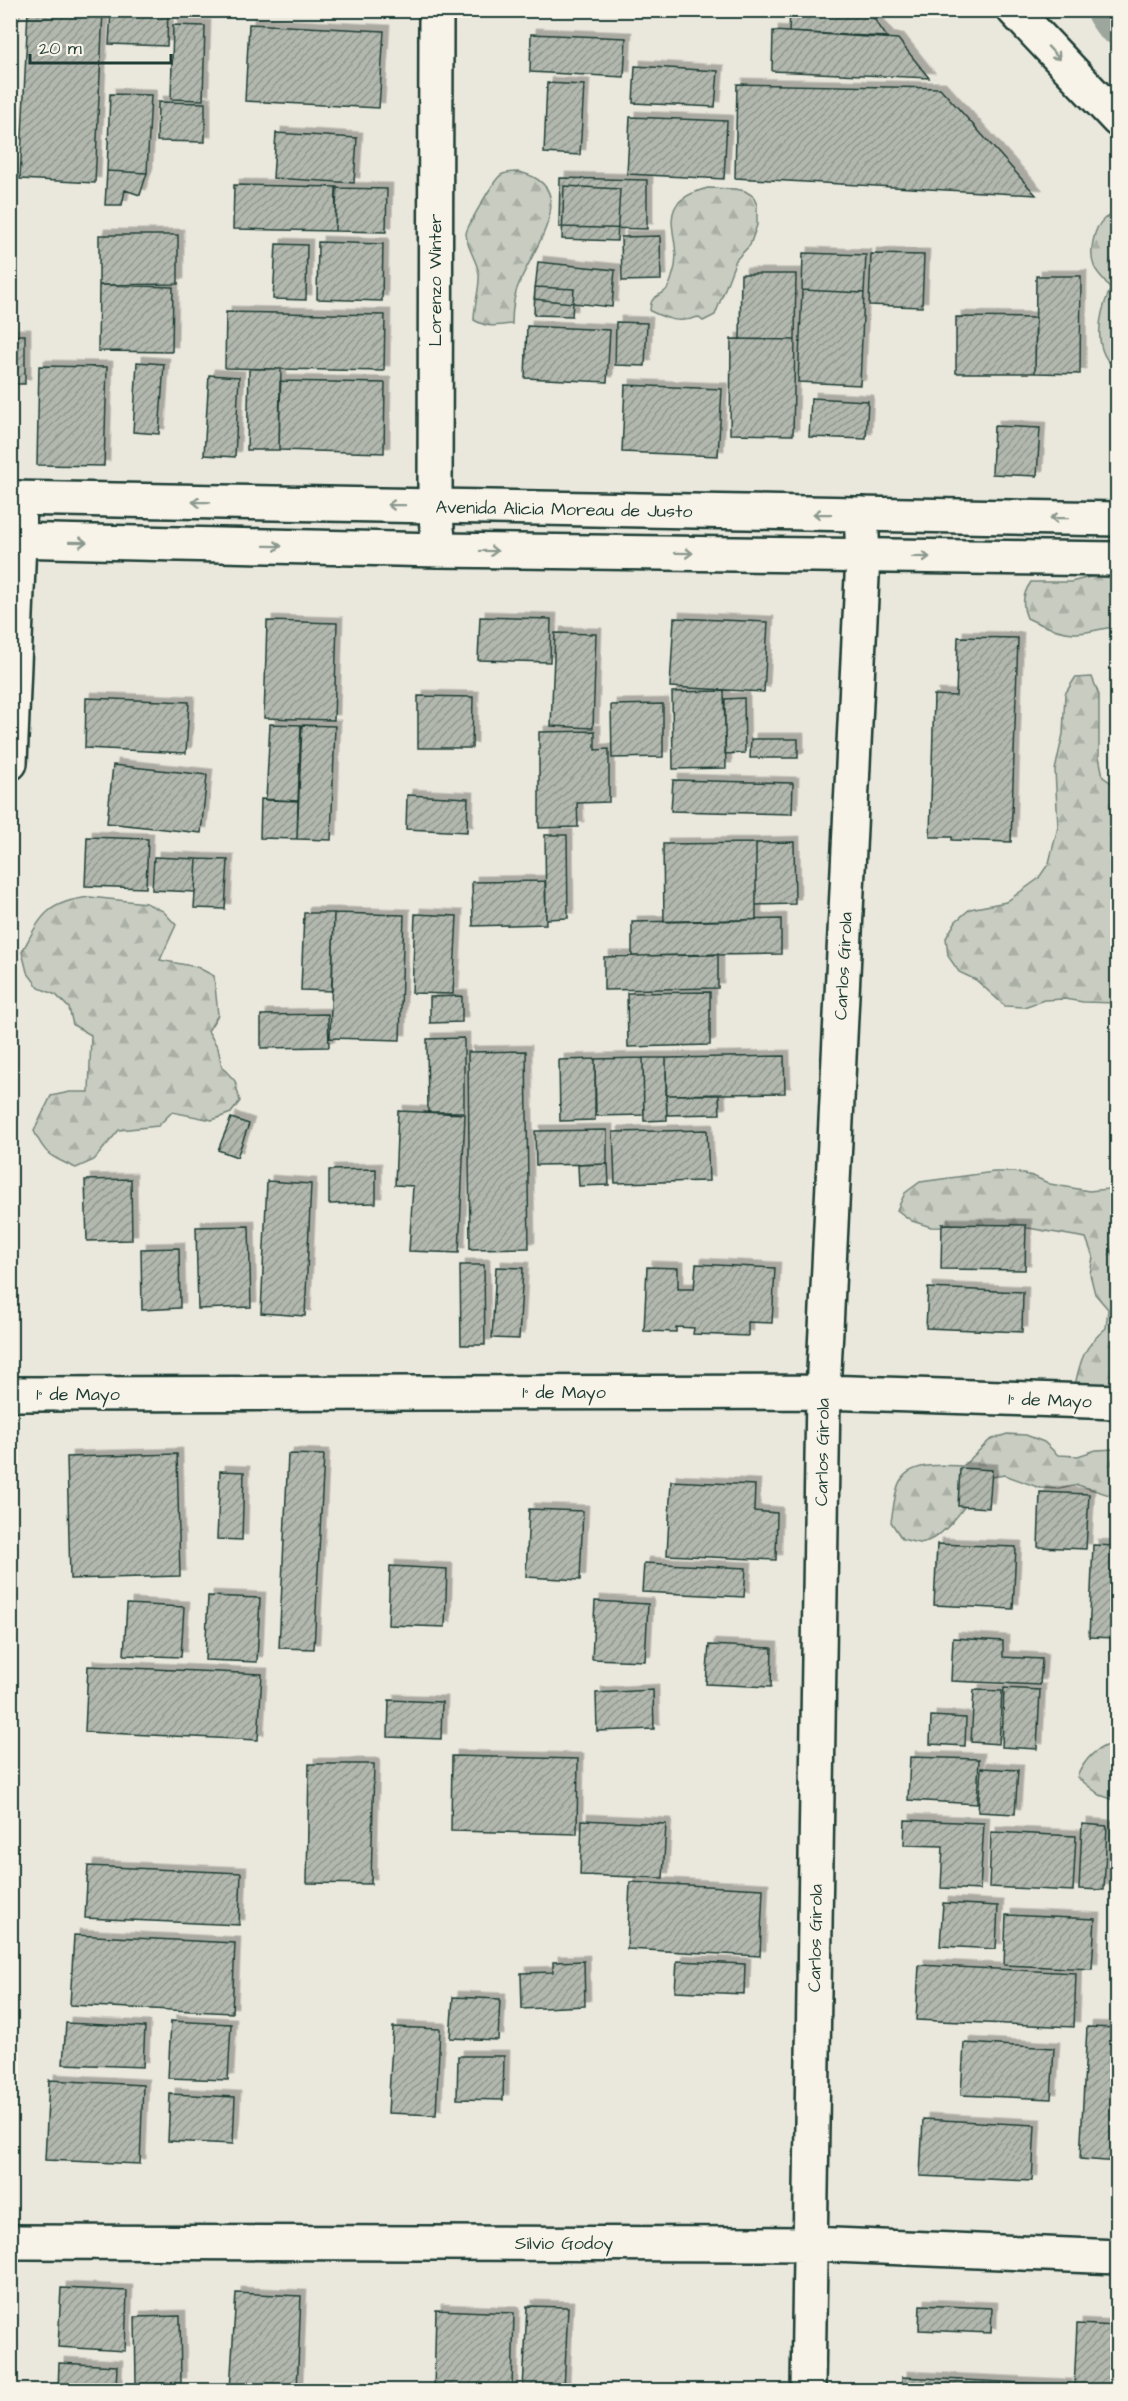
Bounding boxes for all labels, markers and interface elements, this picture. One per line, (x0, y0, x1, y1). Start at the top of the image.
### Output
scale bar (30, 27, 171, 65)
text: 20 m (39, 36, 82, 61)
one-way arrow (1047, 46, 1062, 61)
street label: Lorenzo Winter (423, 213, 448, 347)
street label: Avenida Alicia Moreau de Justo (435, 495, 693, 524)
one-way arrow (192, 496, 212, 507)
one-way arrow (387, 500, 407, 511)
one-way arrow (813, 508, 833, 519)
one-way arrow (1050, 512, 1070, 524)
one-way arrow (67, 536, 87, 548)
one-way arrow (262, 540, 282, 552)
one-way arrow (478, 545, 498, 556)
one-way arrow (673, 548, 693, 559)
one-way arrow (911, 551, 931, 563)
street label: Carlos Girola (828, 911, 859, 1021)
street label: 1° de Mayo (522, 1380, 606, 1406)
street label: 1° de Mayo (36, 1382, 120, 1408)
street label: 1° de Mayo (1008, 1387, 1092, 1415)
street label: Carlos Girola (809, 1398, 836, 1506)
street label: Carlos Girola (802, 1884, 829, 1992)
street label: Silvio Godoy (515, 2231, 613, 2257)

